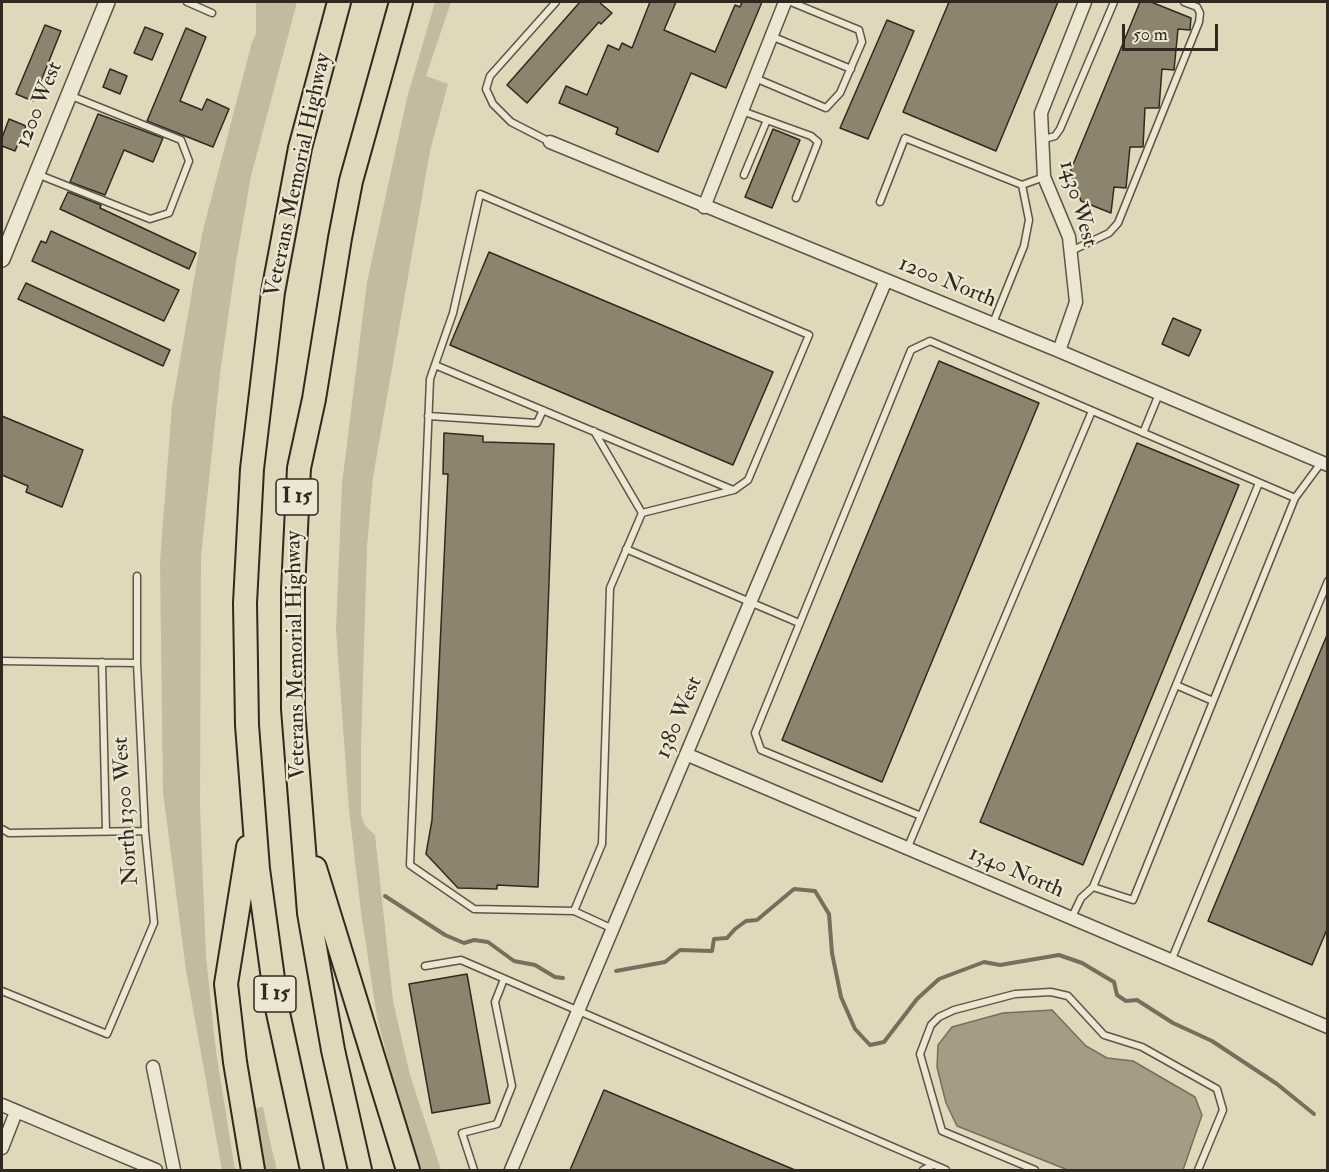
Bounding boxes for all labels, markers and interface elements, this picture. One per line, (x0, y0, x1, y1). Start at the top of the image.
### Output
scale bar (1125, 12, 1221, 50)
text: 50 m (1133, 23, 1168, 46)
street label: Veterans Memorial Highway (260, 50, 338, 300)
street label: 1200 West (11, 58, 69, 152)
street label: 1430 West (1052, 158, 1102, 250)
street label: 1200 North (894, 251, 1000, 315)
road number: I 15 (276, 479, 318, 515)
street label: Veterans Memorial Highway (282, 530, 312, 780)
street label: 1380 West (651, 673, 709, 763)
street label: North 1300 West (109, 736, 145, 886)
street label: 1340 North (965, 841, 1067, 905)
road number: I 15 (254, 976, 296, 1012)

